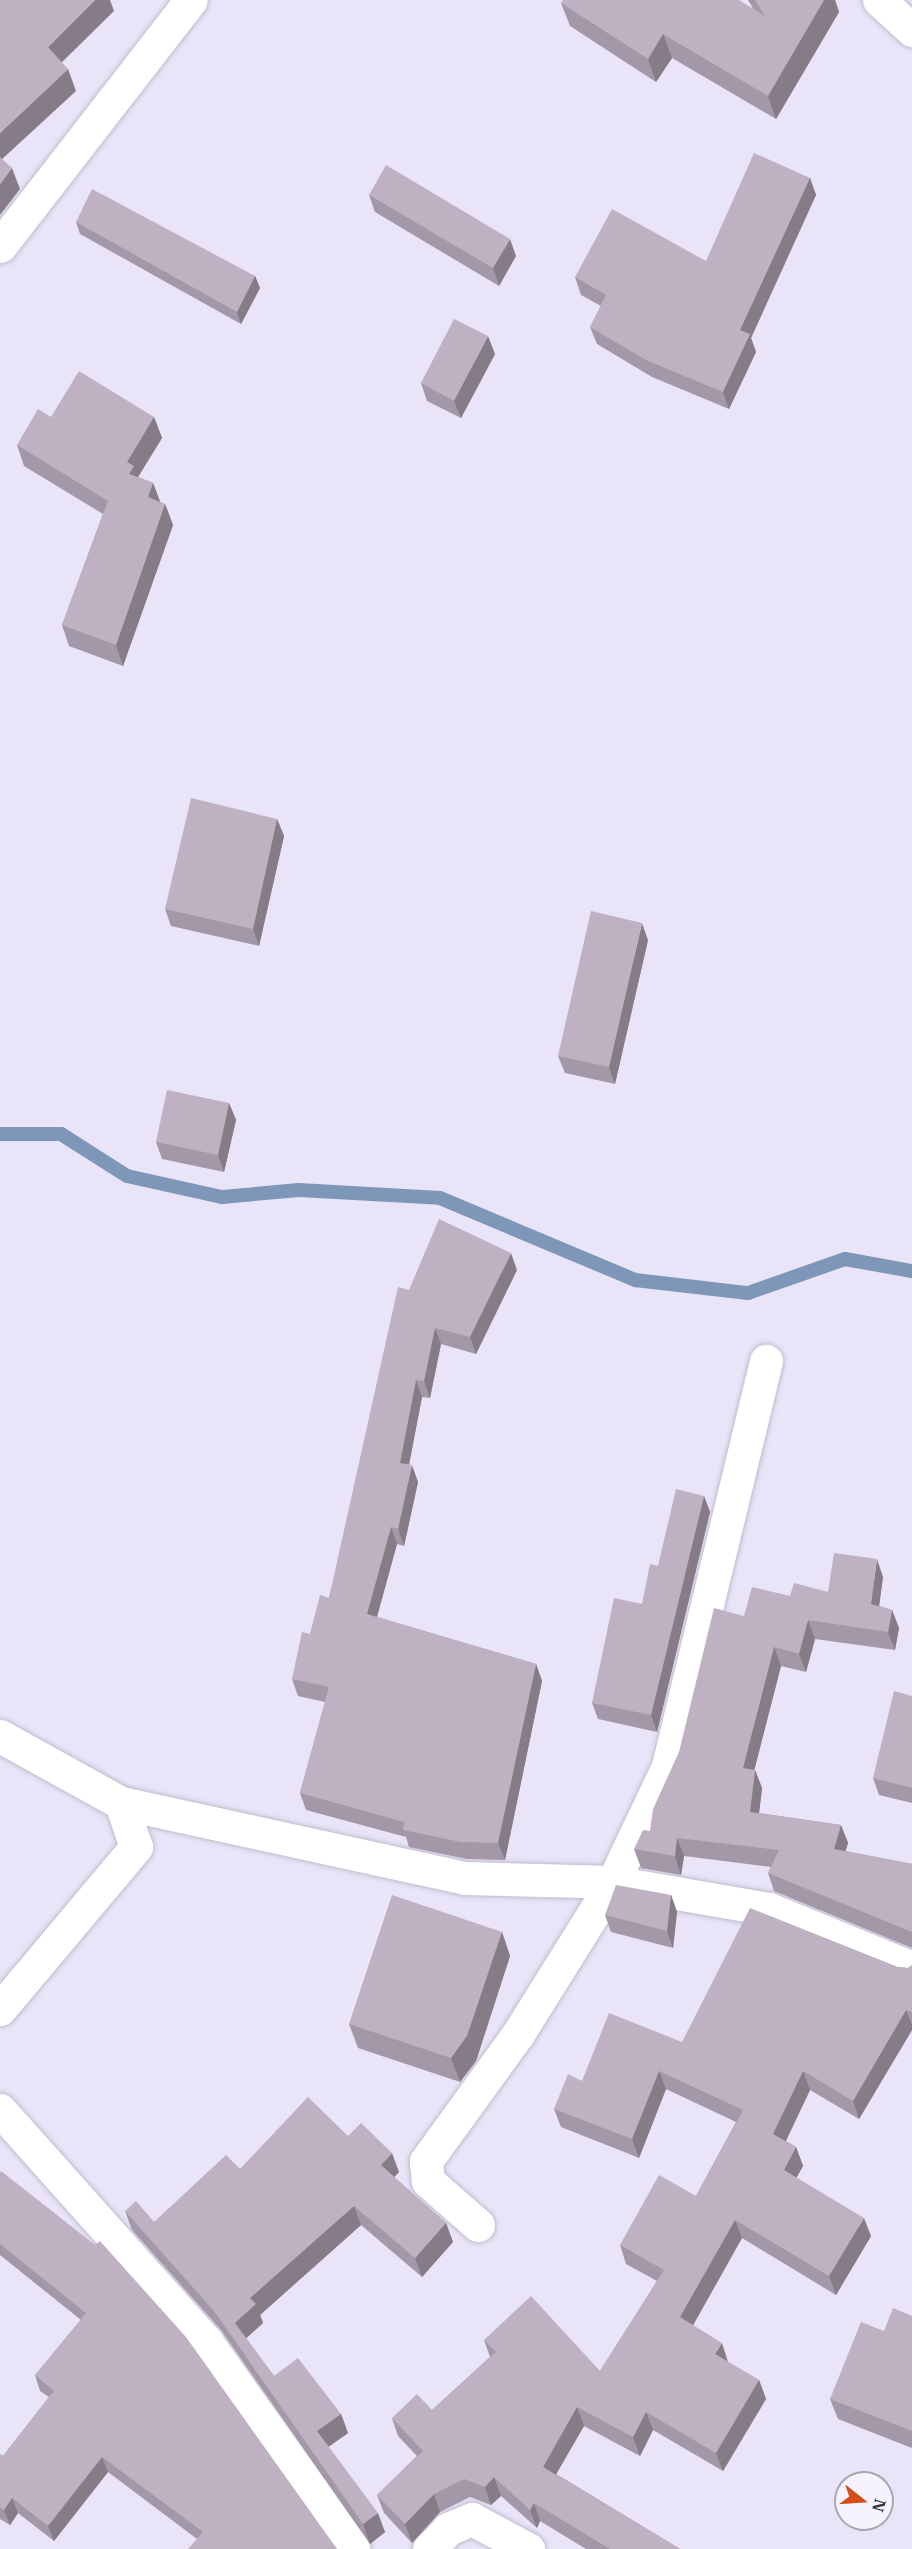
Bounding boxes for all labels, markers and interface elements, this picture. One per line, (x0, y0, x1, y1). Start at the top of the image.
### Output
north arrow (834, 2471, 894, 2531)
text: N (868, 2497, 891, 2515)

